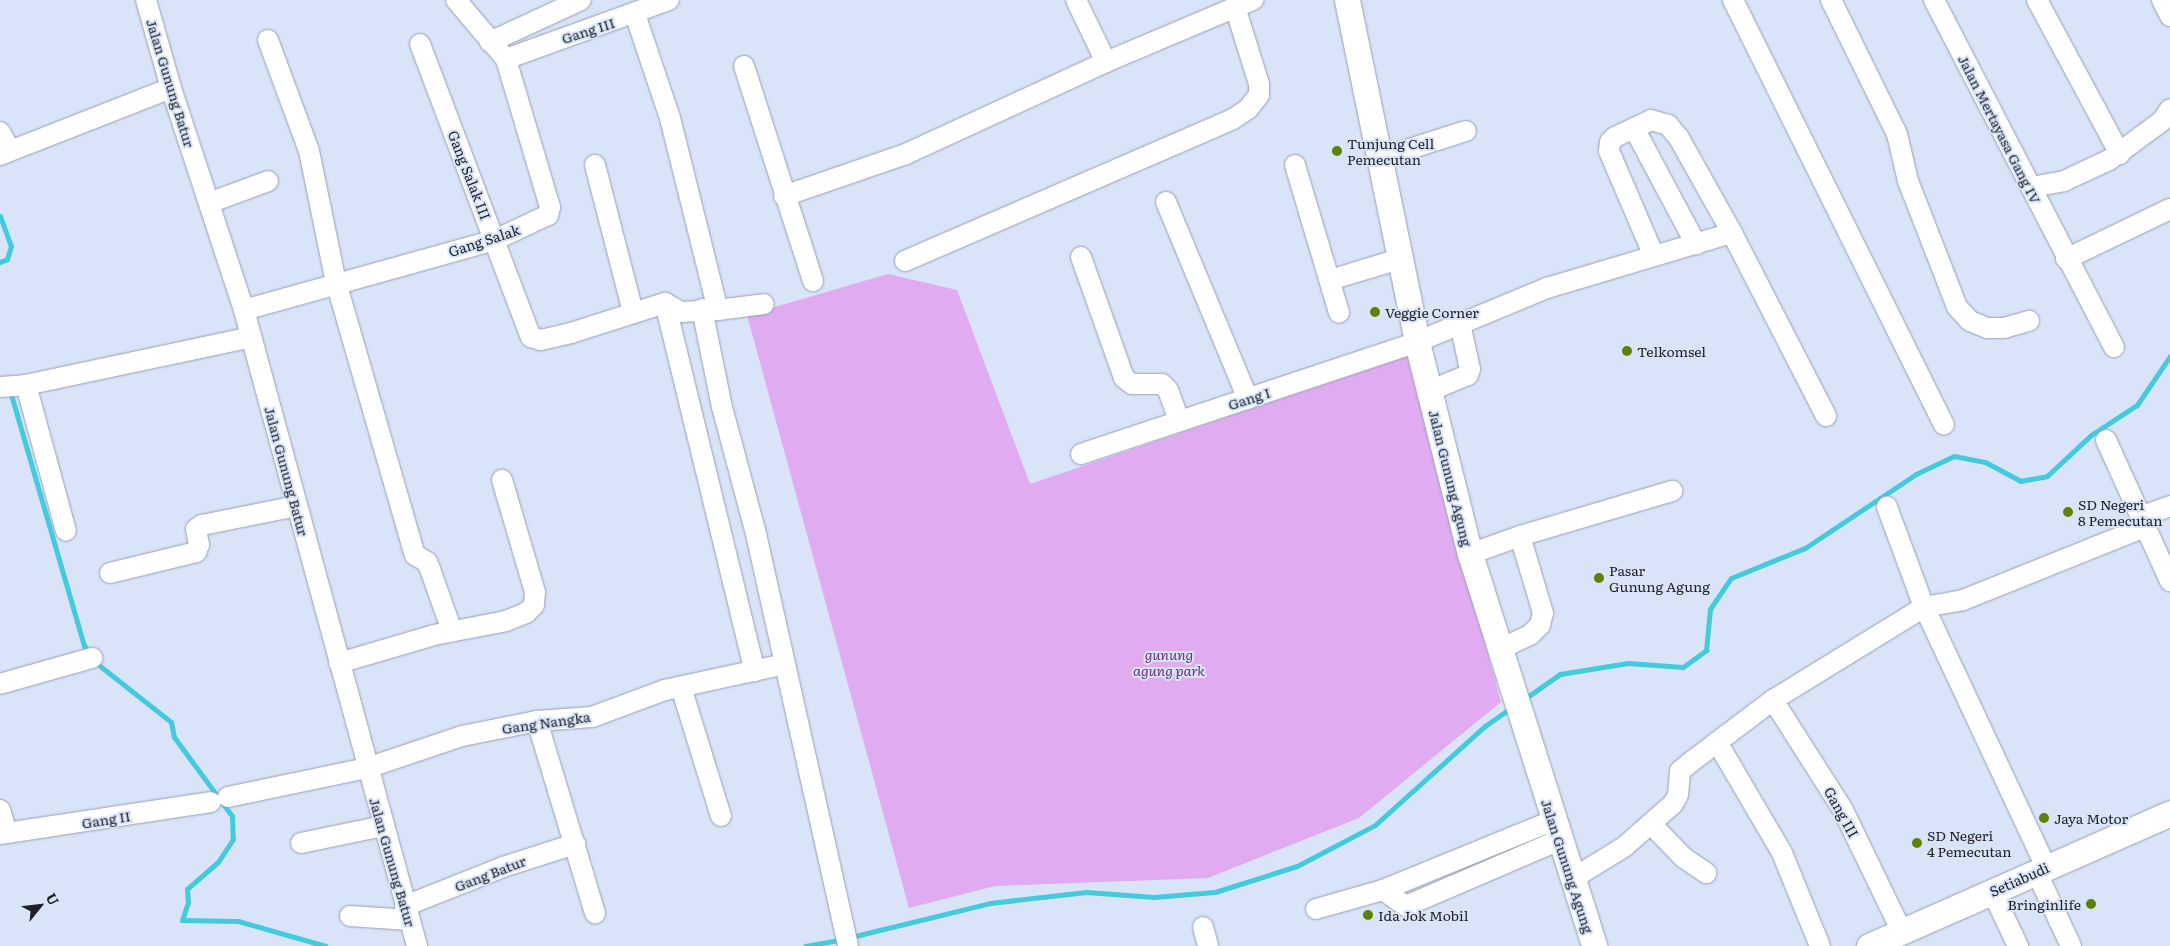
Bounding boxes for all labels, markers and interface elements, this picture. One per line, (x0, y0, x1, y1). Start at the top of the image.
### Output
street label: Gang III (559, 14, 617, 46)
street label: Jalan Gunung Batur (143, 17, 199, 149)
street label: Jalan Mertayasa Gang IV (1955, 52, 2045, 206)
street label: Gang Salak III (445, 128, 495, 222)
place label: Tunjung Cell Pemecutan (1347, 135, 1434, 168)
marker: Tunjung Cell Pemecutan (1331, 145, 1343, 157)
street label: Gang Salak (446, 221, 522, 259)
place label: Veggie Corner (1385, 304, 1479, 320)
marker: Veggie Corner (1369, 306, 1381, 318)
place label: Telkomsel (1637, 343, 1706, 359)
marker: Telkomsel (1621, 345, 1633, 357)
street label: Gang I (1226, 383, 1272, 413)
street label: Jalan Gunung Batur (262, 404, 312, 538)
street label: Jalan Gunung Agung (1426, 408, 1476, 548)
place label: SD Negeri 8 Pemecutan (2078, 496, 2162, 528)
marker: SD Negeri 8 Pemecutan (2062, 506, 2074, 518)
place label: Pasar Gunung Agung (1609, 562, 1710, 594)
marker: Pasar Gunung Agung (1593, 572, 1605, 584)
park label: gunung agung park (1133, 646, 1205, 679)
street label: Gang Nangka (501, 707, 591, 737)
street label: Gang III (1821, 784, 1863, 840)
street label: Jalan Gunung Batur (367, 796, 419, 928)
street label: Jalan Gunung Agung (1538, 797, 1598, 935)
street label: Gang II (80, 807, 132, 831)
place label: Jaya Motor (2054, 810, 2128, 826)
marker: Jaya Motor (2038, 812, 2050, 824)
place label: SD Negeri 4 Pemecutan (1927, 827, 2011, 860)
marker: SD Negeri 4 Pemecutan (1911, 837, 1923, 849)
street label: Gang Batur (452, 852, 528, 894)
street label: Setiabudi (1987, 858, 2051, 900)
north arrow (15, 881, 65, 931)
text: U (42, 889, 65, 908)
place label: Bringinlife (2008, 896, 2081, 912)
marker: Bringinlife (2085, 898, 2097, 910)
place label: Ida Jok Mobil (1378, 907, 1468, 923)
marker: Ida Jok Mobil (1362, 909, 1374, 921)

